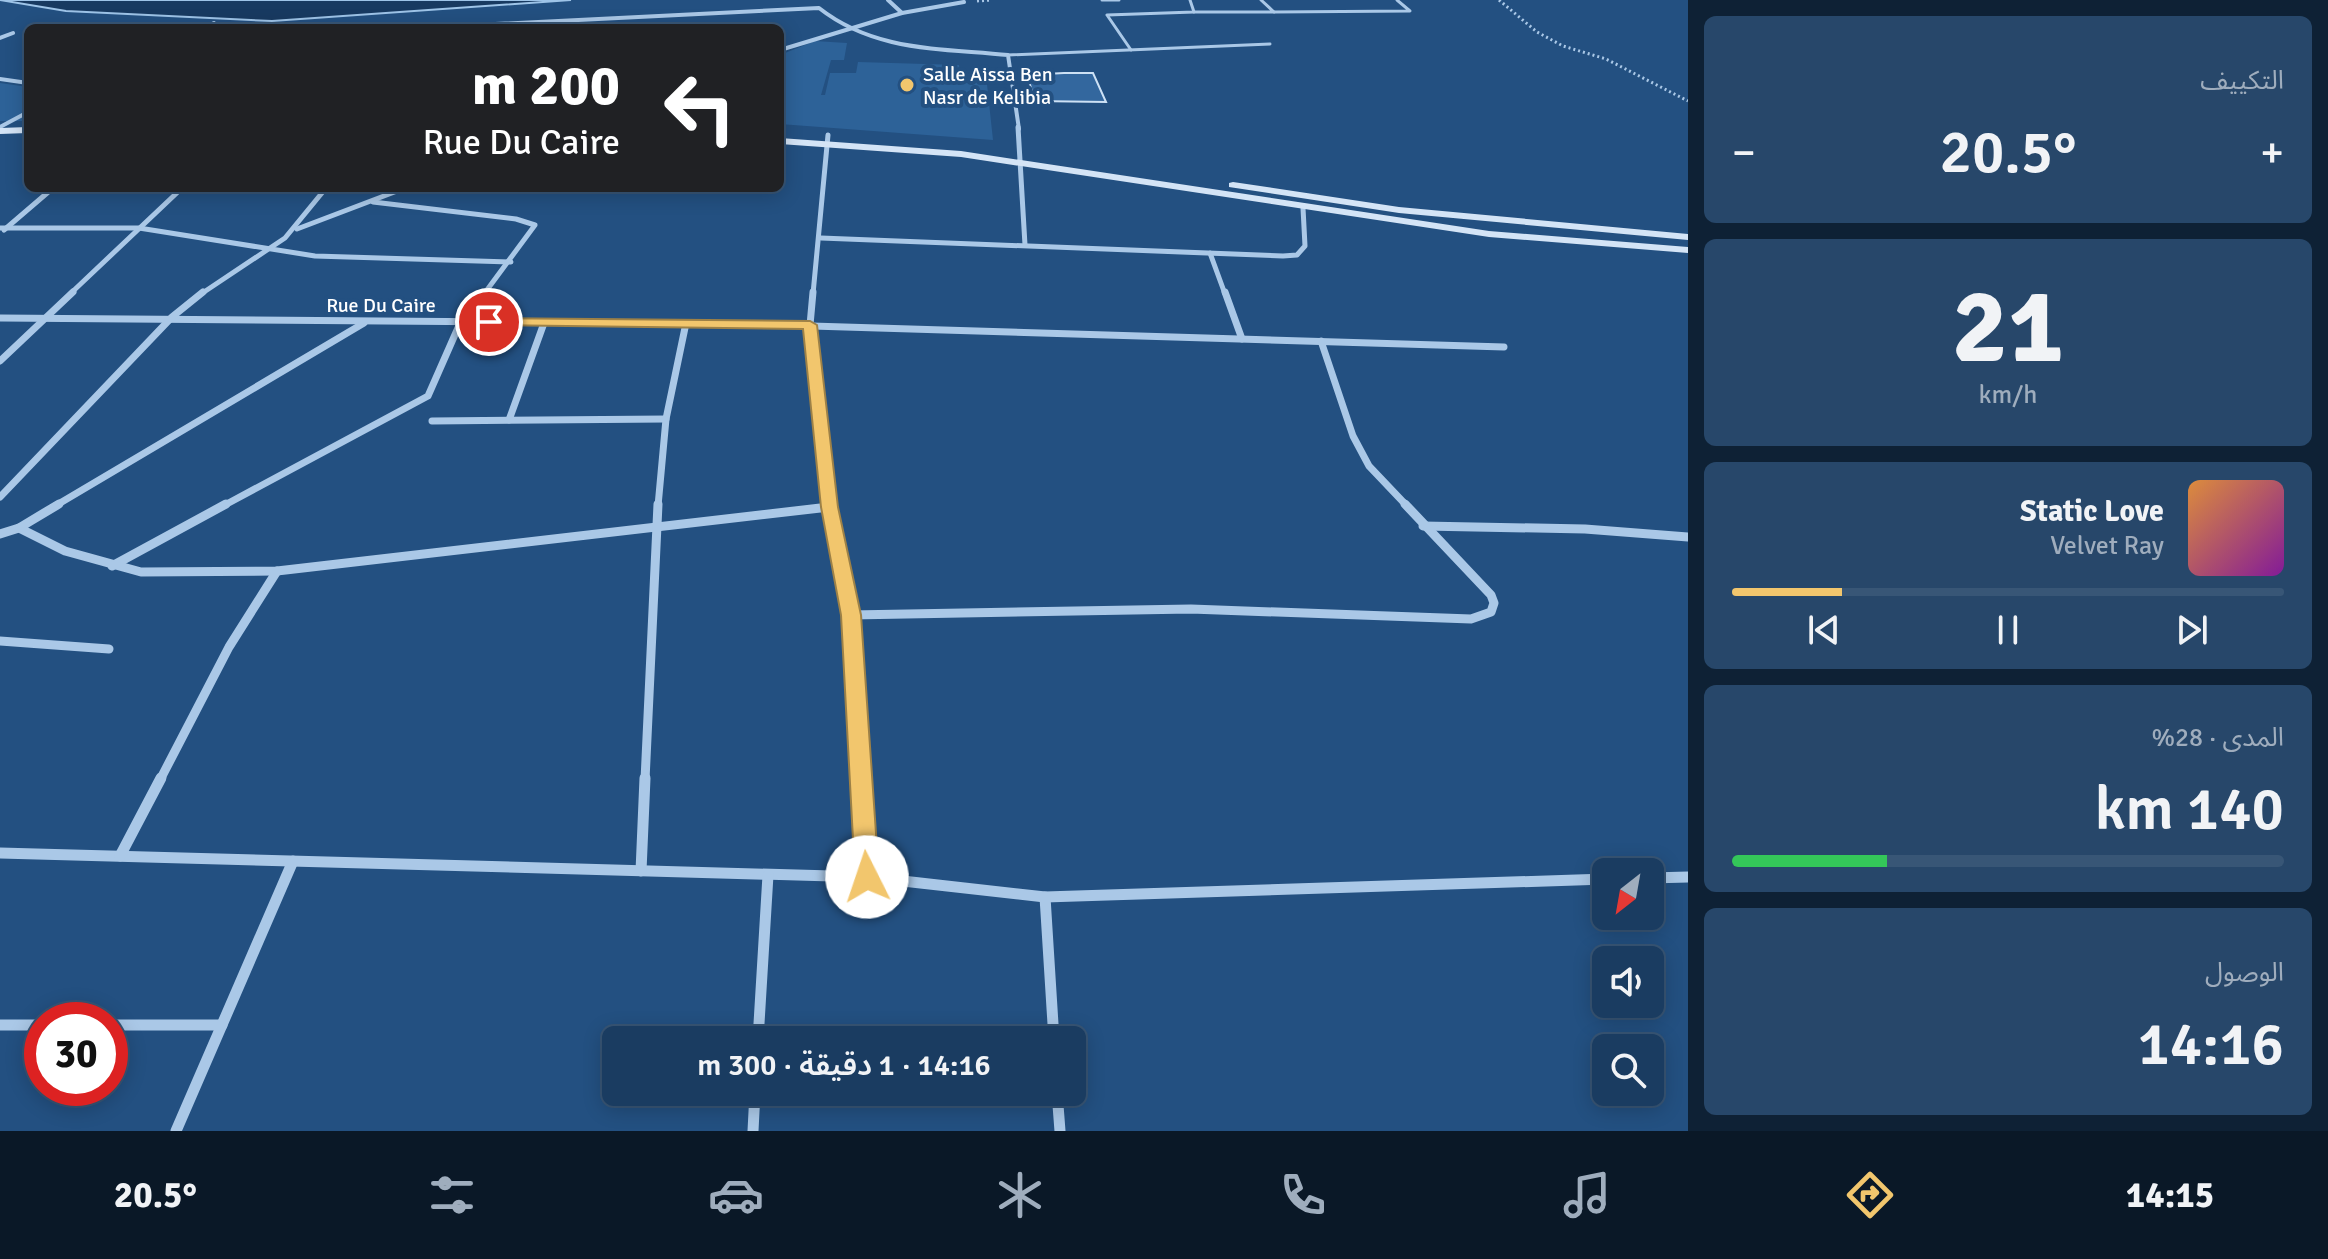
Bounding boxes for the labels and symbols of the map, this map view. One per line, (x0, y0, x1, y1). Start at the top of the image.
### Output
place label: Salle Aissa Ben Nasr de Kelibia (923, 62, 1053, 110)
marker: Salle Aissa Ben Nasr de Kelibia (898, 76, 916, 94)
pin (455, 288, 523, 356)
street label: Rue Du Caire (326, 293, 436, 318)
position arrow (825, 835, 909, 919)
north arrow (1592, 858, 1664, 930)
speed limit sign: 30 (24, 1002, 128, 1106)

